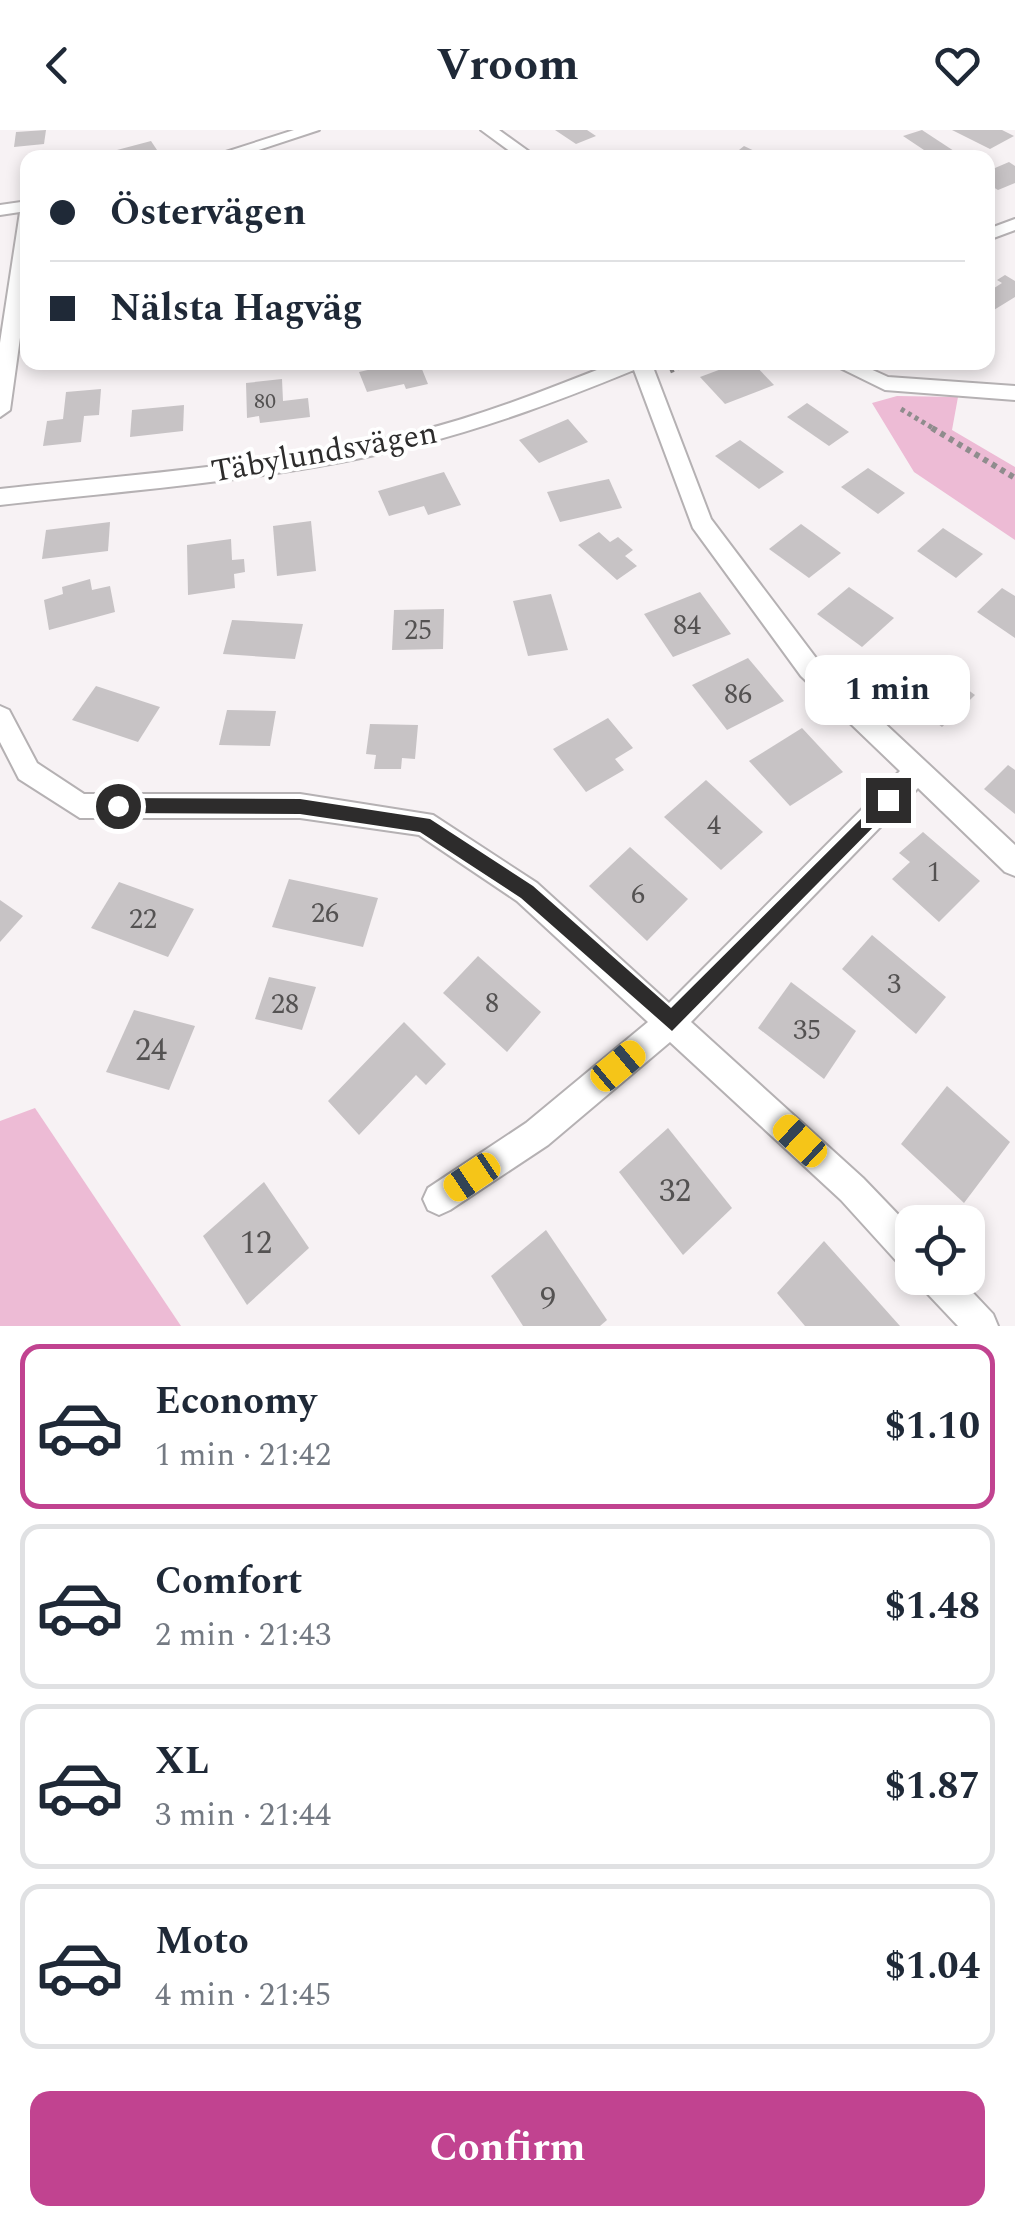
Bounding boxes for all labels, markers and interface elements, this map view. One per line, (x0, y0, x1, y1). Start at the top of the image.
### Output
text: Vroom (436, 31, 579, 100)
icon: back (30, 38, 85, 93)
icon: heart (930, 38, 985, 93)
text: Östervägen (110, 184, 306, 242)
text: Nälsta Hagväg (110, 280, 363, 338)
house number: 80 (254, 385, 276, 418)
street label: Täbylundsvägen (207, 408, 441, 496)
house number: 84 (673, 604, 701, 647)
house number: 25 (404, 609, 432, 652)
callout: 1 min (806, 655, 970, 725)
text: 1 min (845, 665, 930, 714)
house number: 86 (724, 673, 752, 716)
route end (866, 778, 911, 823)
route start (96, 784, 141, 829)
house number: 4 (707, 804, 721, 847)
house number: 1 (927, 851, 941, 894)
house number: 6 (631, 873, 645, 916)
house number: 26 (311, 892, 339, 935)
house number: 22 (129, 898, 157, 941)
house number: 3 (887, 963, 901, 1006)
house number: 8 (485, 982, 499, 1025)
house number: 28 (271, 983, 299, 1026)
house number: 35 (793, 1009, 821, 1052)
house number: 24 (135, 1026, 167, 1075)
car (585, 1035, 651, 1097)
car (768, 1110, 832, 1172)
car (439, 1148, 505, 1206)
house number: 32 (659, 1167, 691, 1216)
map controls (895, 1205, 985, 1295)
button: locate (895, 1205, 985, 1295)
house number: 12 (240, 1219, 272, 1268)
house number: 9 (540, 1275, 556, 1324)
text: Economy (155, 1373, 316, 1431)
icon: car (35, 1382, 125, 1472)
text: $1.10 (885, 1398, 980, 1456)
text: 1 min · 21:42 (155, 1431, 331, 1480)
text: Comfort (155, 1553, 302, 1611)
icon: car (35, 1562, 125, 1652)
text: $1.48 (885, 1578, 980, 1636)
text: 2 min · 21:43 (155, 1611, 331, 1660)
text: XL (155, 1733, 209, 1791)
icon: car (35, 1742, 125, 1832)
text: $1.87 (885, 1758, 980, 1816)
text: 3 min · 21:44 (155, 1791, 331, 1840)
text: Moto (155, 1913, 249, 1971)
icon: car (35, 1922, 125, 2012)
text: $1.04 (885, 1938, 980, 1996)
text: 4 min · 21:45 (155, 1971, 331, 2020)
button: Confirm (30, 2091, 985, 2206)

